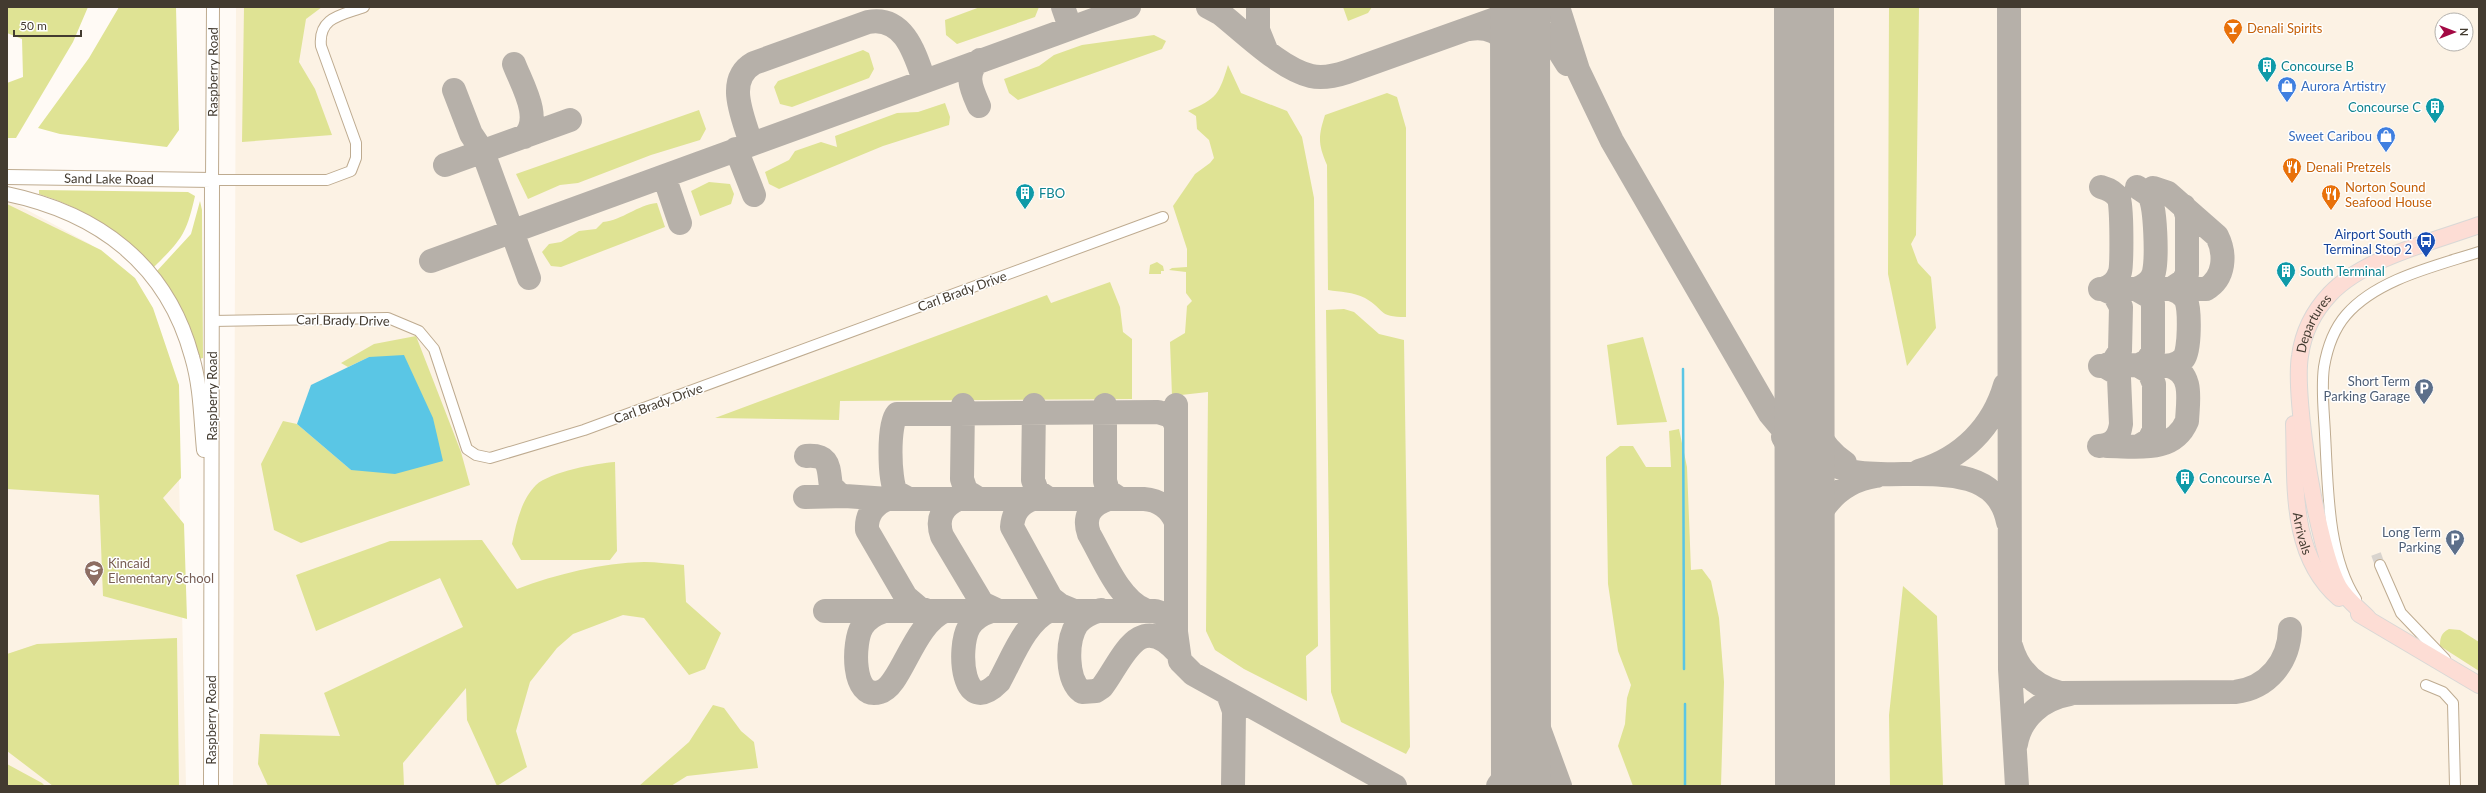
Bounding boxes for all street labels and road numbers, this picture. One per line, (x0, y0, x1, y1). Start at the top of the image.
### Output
street label: Raspberry Road (204, 27, 221, 117)
street label: Sand Lake Road (64, 170, 154, 187)
street label: Carl Brady Drive (915, 267, 1009, 315)
street label: Departures (2293, 290, 2335, 354)
street label: Carl Brady Drive (296, 311, 390, 329)
street label: Raspberry Road (204, 351, 220, 441)
street label: Carl Brady Drive (611, 379, 705, 427)
street label: Arrivals (2290, 511, 2316, 557)
street label: Raspberry Road (203, 675, 219, 765)

